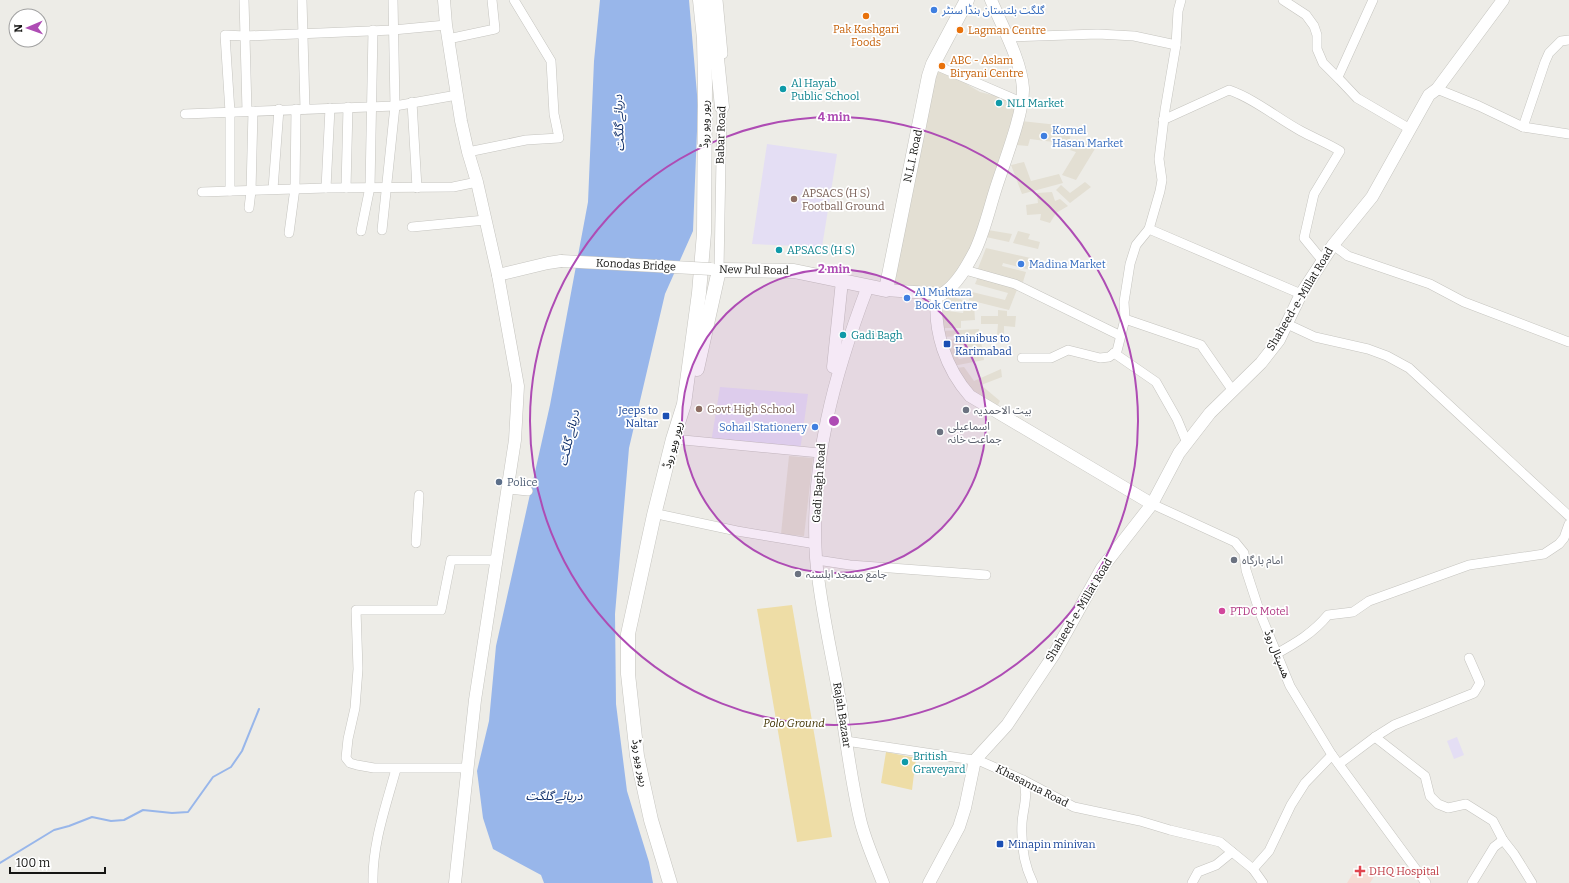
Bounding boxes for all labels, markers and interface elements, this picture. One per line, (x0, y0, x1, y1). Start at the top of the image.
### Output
place label: گلگت بلتستان ہنڈا سنٹر (941, 3, 1045, 17)
marker: گلگت بلتستان ہنڈا سنٹر (929, 5, 939, 15)
north arrow (8, 8, 48, 48)
marker: Pak Kashgari Foods (861, 11, 871, 21)
text: N (12, 23, 25, 33)
place label: Pak Kashgari Foods (833, 23, 900, 49)
place label: Lagman Centre (968, 24, 1046, 37)
marker: Lagman Centre (955, 25, 965, 35)
place label: ABC - Aslam Biryani Centre (950, 54, 1024, 80)
marker: ABC - Aslam Biryani Centre (937, 61, 947, 71)
place label: Al Hayab Public School (791, 77, 859, 103)
marker: Al Hayab Public School (778, 84, 788, 94)
water label: دریائے گلگت (611, 94, 628, 152)
place label: NLI Market (1007, 97, 1064, 110)
marker: NLI Market (994, 98, 1004, 108)
street label: ریور ویو روڈ (698, 100, 712, 148)
street label: Babar Road (713, 105, 729, 164)
text: 4 min (818, 110, 850, 124)
place label: Kornel Hasan Market (1052, 124, 1123, 150)
street label: N.L.I. Road (901, 128, 925, 184)
marker: Kornel Hasan Market (1039, 131, 1049, 141)
place label: APSACS (H S) Football Ground (802, 187, 885, 213)
marker: APSACS (H S) Football Ground (789, 194, 799, 204)
place label: APSACS (H S) (787, 244, 855, 257)
marker: APSACS (H S) (774, 245, 784, 255)
street label: Shaheed-e-Millat Road (1264, 245, 1336, 353)
street label: Konodas Bridge (596, 256, 676, 274)
place label: Madina Market (1029, 258, 1106, 271)
marker: Madina Market (1016, 259, 1026, 269)
text: 2 min (818, 262, 850, 276)
street label: New Pul Road (719, 263, 789, 277)
place label: Al Muktaza Book Centre (915, 286, 977, 312)
marker: Al Muktaza Book Centre (902, 293, 912, 303)
place label: Gadi Bagh (851, 329, 903, 342)
marker: Gadi Bagh (838, 330, 848, 340)
place label: minibus to Karimabad (955, 332, 1012, 358)
marker: minibus to Karimabad (942, 339, 952, 349)
place label: Govt High School (707, 403, 795, 416)
place label: Jeeps to Naltar (617, 404, 658, 430)
marker: Govt High School (694, 404, 704, 414)
place label: بیت الاحمدیہ (974, 404, 1032, 417)
marker: بیت الاحمدیہ (961, 405, 971, 415)
water label: دریائے گلگت (556, 409, 583, 467)
marker: Jeeps to Naltar (661, 411, 671, 421)
centre of rings (827, 414, 841, 428)
street label: ریور ویو روڈ (660, 420, 686, 470)
place label: اسماعیلی جماعت خانہ (948, 420, 1002, 446)
place label: Sohail Stationery (719, 421, 807, 434)
marker: Sohail Stationery (810, 422, 820, 432)
marker: اسماعیلی جماعت خانہ (935, 427, 945, 437)
street label: Gadi Bagh Road (810, 442, 828, 523)
place label: Police (507, 476, 538, 489)
marker: Police (494, 477, 504, 487)
place label: امام بارگاہ (1242, 554, 1283, 568)
marker: امام بارگاہ (1229, 555, 1239, 565)
street label: Shaheed-e-Millat Road (1043, 556, 1115, 664)
place label: جامع مسجد اہلسنہ (806, 568, 887, 582)
marker: جامع مسجد اہلسنہ (793, 569, 803, 579)
place label: PTDC Motel (1230, 605, 1289, 618)
marker: PTDC Motel (1217, 606, 1227, 616)
street label: ھسپتال روڈ (1260, 628, 1293, 681)
street label: Rajah Bazaar (830, 681, 854, 749)
park label: Polo Ground (763, 717, 825, 730)
street label: ریور ویو روڈ (629, 738, 651, 788)
place label: British Graveyard (913, 750, 966, 776)
marker: British Graveyard (900, 757, 910, 767)
street label: Khasanna Road (993, 762, 1071, 810)
water label: دریائے گلگت (526, 789, 583, 804)
place label: Minapin minivan (1008, 838, 1095, 851)
marker: Minapin minivan (995, 839, 1005, 849)
scale bar (10, 849, 105, 875)
text: 100 m (16, 856, 51, 870)
marker: DHQ Hospital (1354, 865, 1366, 877)
place label: DHQ Hospital (1369, 865, 1439, 878)

